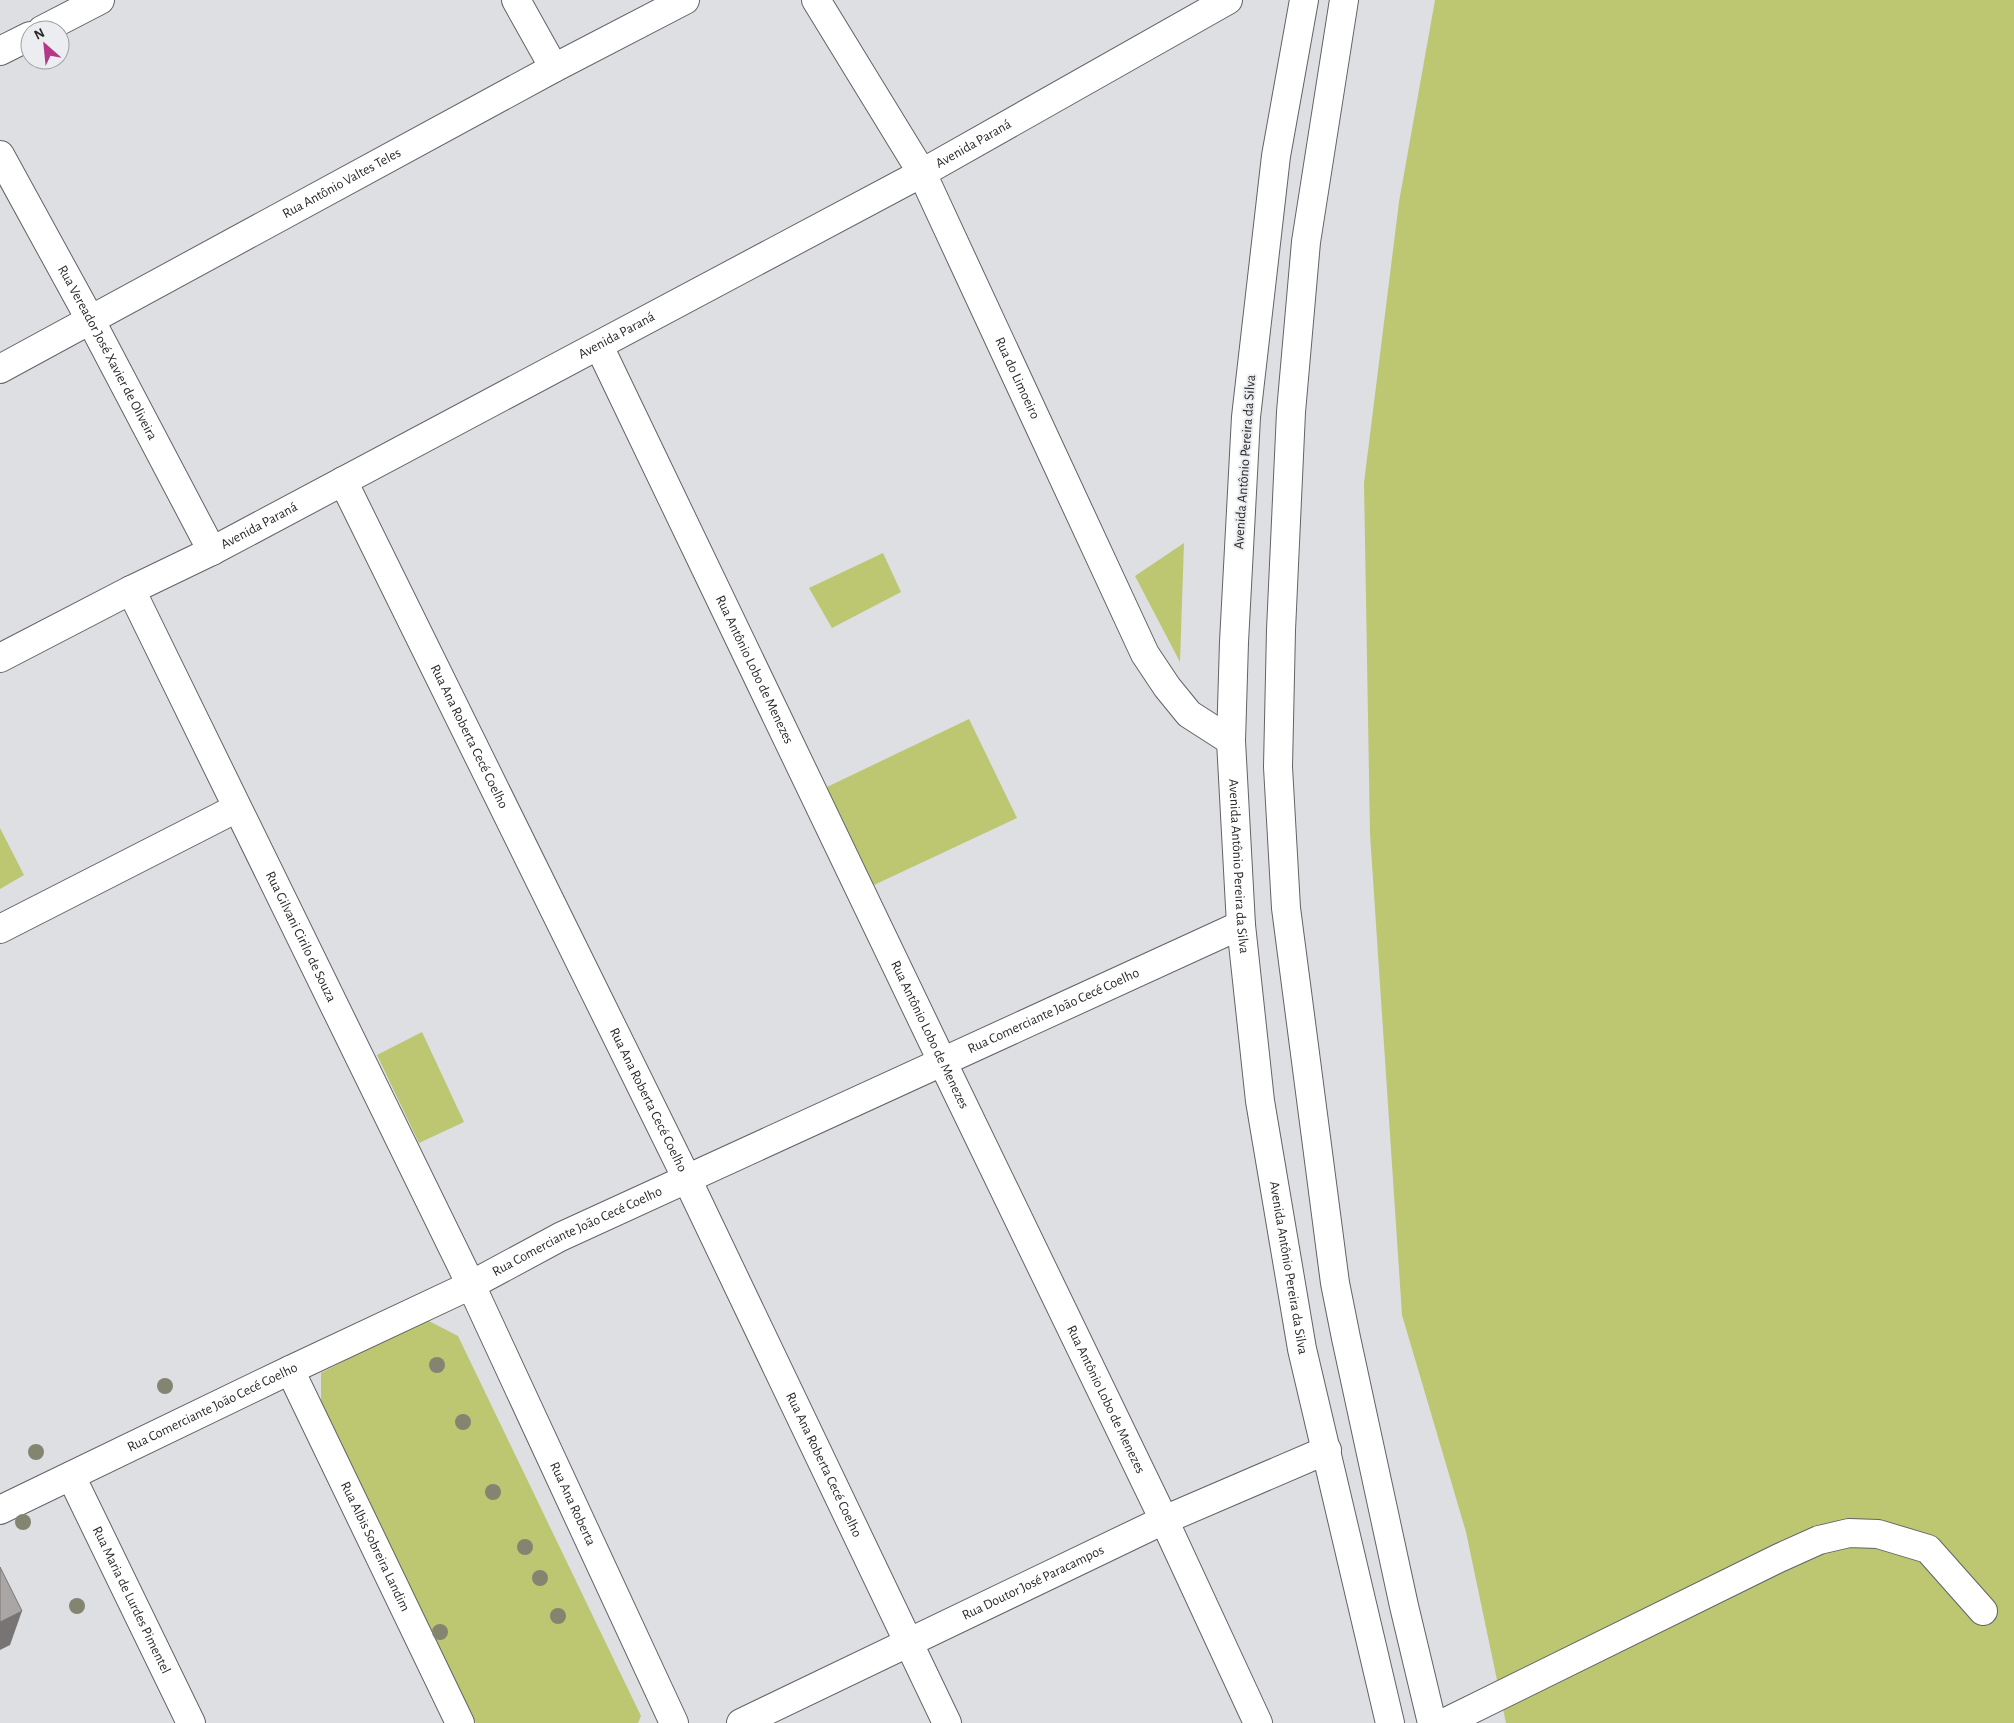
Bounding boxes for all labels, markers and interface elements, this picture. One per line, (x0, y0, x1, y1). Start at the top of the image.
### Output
north arrow (20, 20, 70, 70)
text: N (32, 26, 47, 43)
street label: Avenida Paraná (933, 117, 1014, 171)
street label: Rua Antônio Valtes Teles (280, 146, 403, 221)
street label: Rua Vereador José Xavier de Oliveira (55, 263, 160, 443)
street label: Avenida Paraná (576, 309, 658, 362)
street label: Rua do Limoeiro (992, 335, 1042, 421)
street label: Avenida Antônio Pereira da Silva (1232, 374, 1258, 550)
street label: Avenida Paraná (219, 500, 300, 552)
street label: Rua Antônio Lobo de Menezes (713, 593, 796, 746)
street label: Rua Ana Roberta Cecé Coelho (428, 662, 510, 811)
street label: Avenida Antônio Pereira da Silva (1226, 778, 1251, 955)
street label: Rua Gilvani Cirilo de Souza (263, 869, 339, 1005)
street label: Rua Antônio Lobo de Menezes (888, 959, 971, 1111)
street label: Rua Comerciante João Cecé Coelho (966, 966, 1142, 1056)
street label: Rua Ana Roberta Cecé Coelho (607, 1026, 689, 1174)
street label: Avenida Antônio Pereira da Silva (1267, 1180, 1310, 1356)
street label: Rua Comerciante João Cecé Coelho (490, 1184, 664, 1279)
street label: Rua Antônio Lobo de Menezes (1064, 1323, 1147, 1476)
street label: Rua Comerciante João Cecé Coelho (125, 1360, 300, 1454)
street label: Rua Ana Roberta Cecé Coelho (783, 1390, 864, 1540)
street label: Rua Ana Roberta (547, 1460, 598, 1548)
street label: Rua Albis Sobreira Landim (338, 1480, 412, 1614)
street label: Rua Maria de Lurdes Pimentel (90, 1524, 173, 1676)
street label: Rua Doutor José Paracampos (960, 1543, 1106, 1623)

